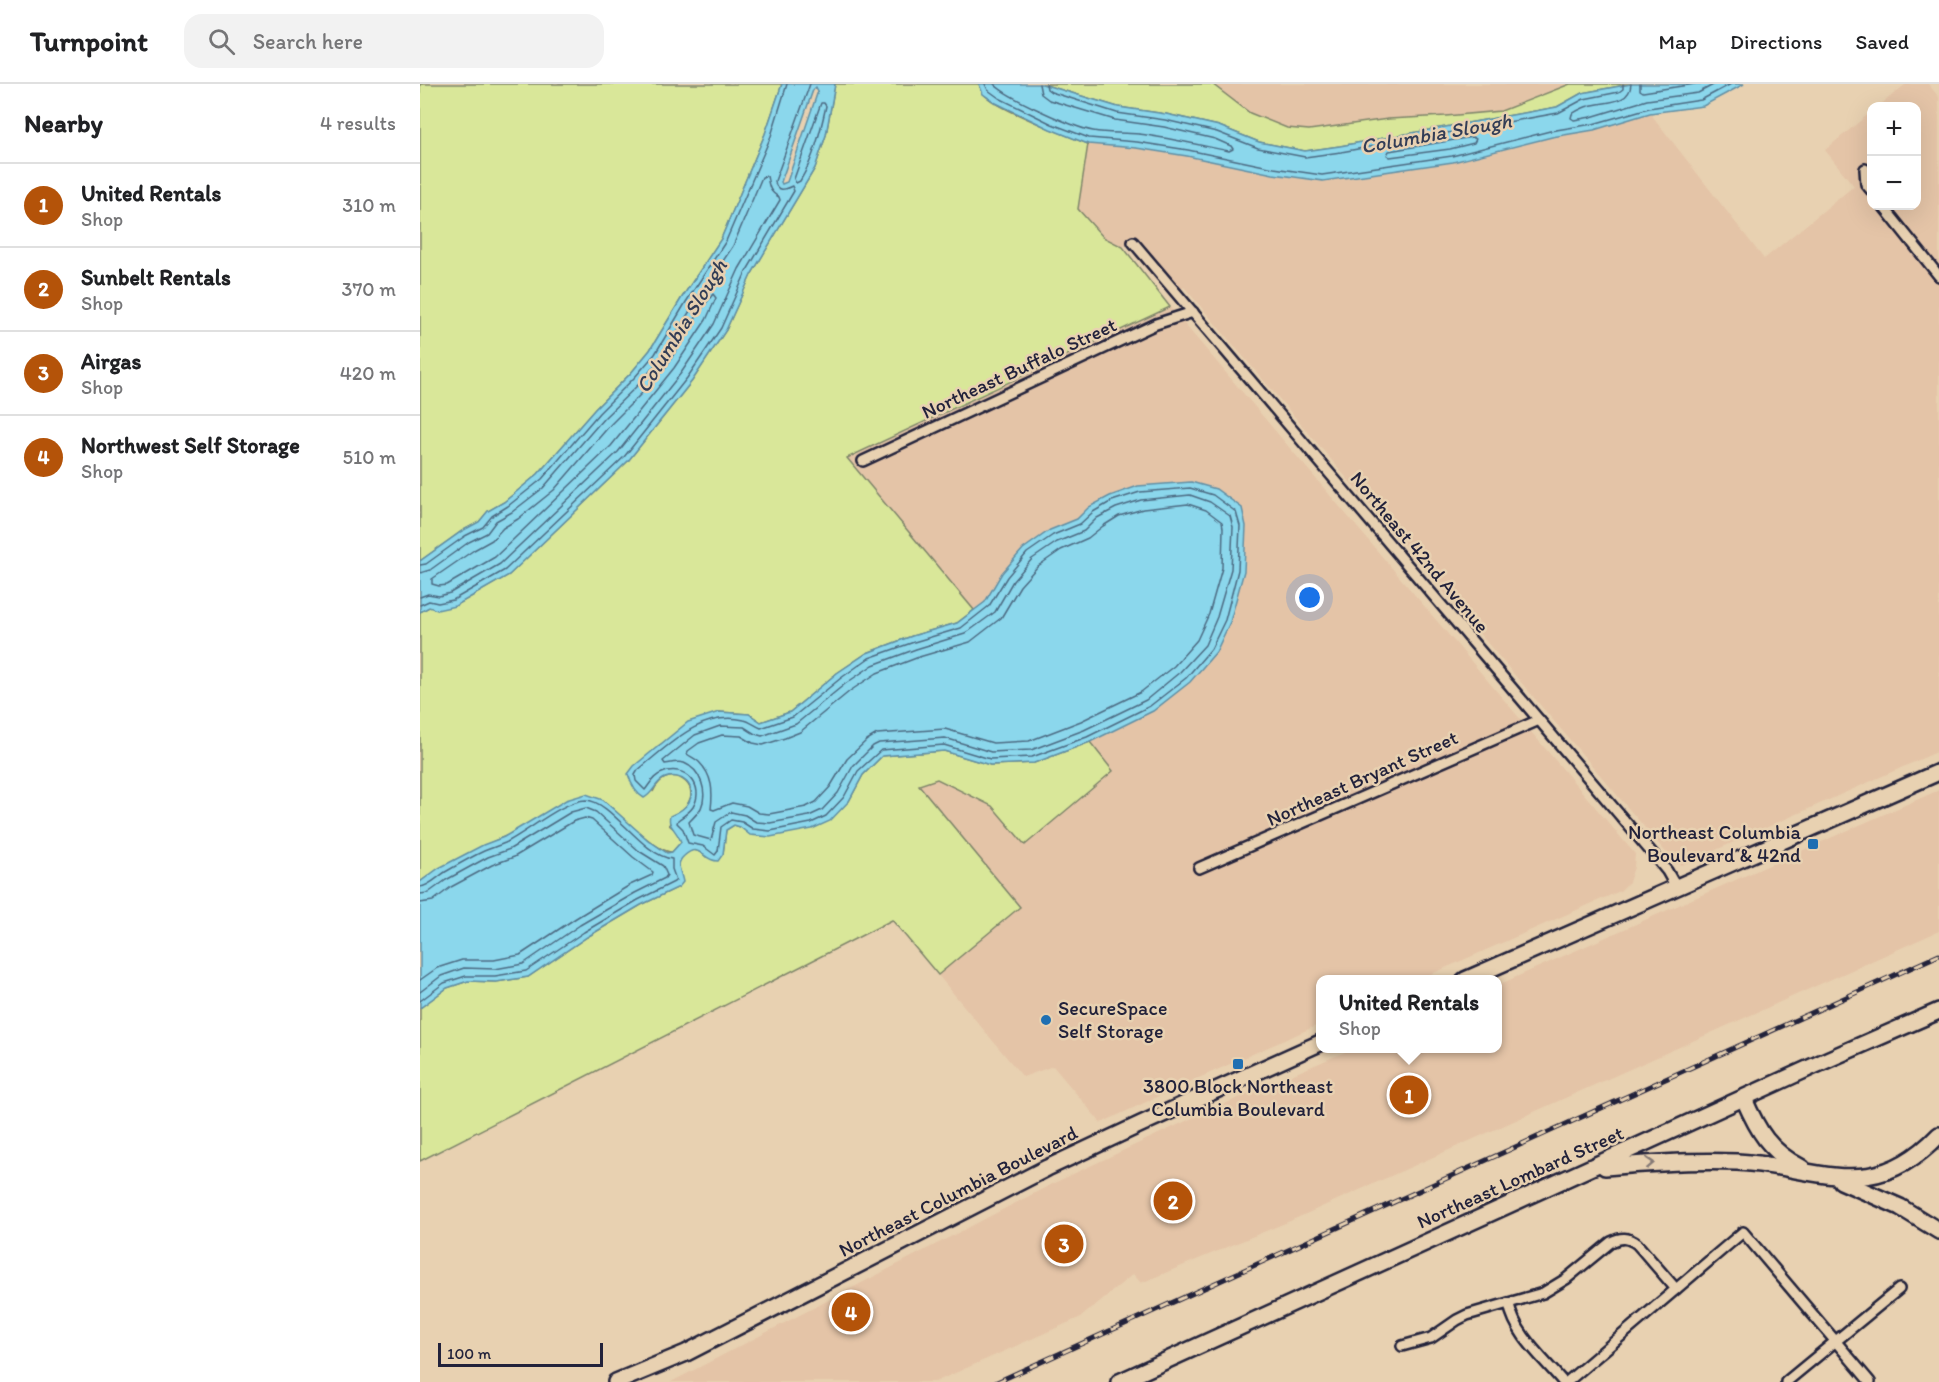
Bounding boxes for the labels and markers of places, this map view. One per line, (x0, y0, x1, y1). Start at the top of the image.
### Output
place label: Northeast Columbia Boulevard & 42nd (1628, 820, 1802, 867)
marker: Northeast Columbia Boulevard & 42nd (1806, 837, 1820, 851)
place label: SecureSpace Self Storage (1058, 996, 1167, 1043)
marker: SecureSpace Self Storage (1039, 1013, 1053, 1027)
marker: 3800 Block Northeast Columbia Boulevard (1231, 1057, 1245, 1071)
pin: 1 (1390, 1072, 1428, 1118)
place label: 3800 Block Northeast Columbia Boulevard (1143, 1074, 1333, 1121)
pin: 2 (1154, 1178, 1192, 1224)
pin: 3 (1044, 1222, 1084, 1266)
pin: 4 (832, 1290, 870, 1334)

